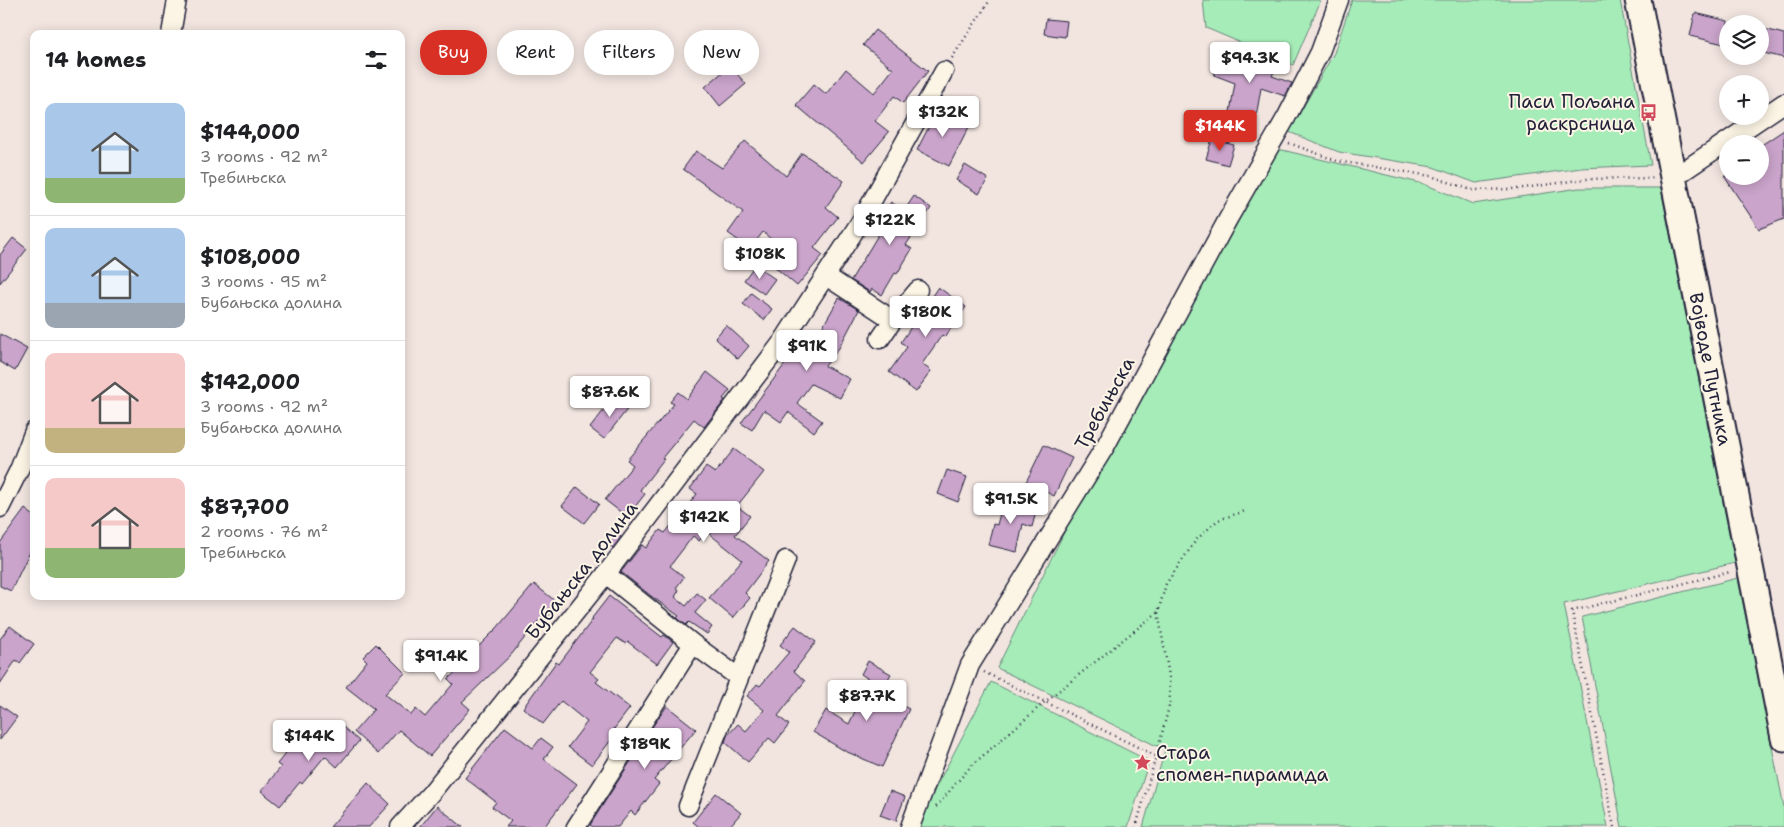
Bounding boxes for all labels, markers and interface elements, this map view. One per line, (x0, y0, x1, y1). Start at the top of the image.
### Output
map controls (1719, 15, 1769, 185)
button: layers (1719, 15, 1769, 65)
chip: Buy (420, 30, 487, 75)
chip: Rent (497, 30, 574, 75)
chip: Filters (584, 30, 674, 75)
chip: New (684, 30, 759, 75)
pin: $94.3K (1209, 42, 1291, 84)
text: 14 homes (45, 46, 146, 74)
icon: filters (362, 46, 390, 74)
text: $94.3K (1221, 47, 1279, 68)
button: + (1719, 75, 1769, 125)
place label: Паси Пољана раскрсница (1509, 89, 1635, 136)
pin: $132K (908, 96, 978, 138)
text: $132K (918, 101, 968, 122)
bus stop icon: Паси Пољана раскрсница (1639, 102, 1659, 122)
pin: $144K (1185, 110, 1255, 152)
text: $144K (1195, 115, 1245, 136)
text: $144,000 (200, 118, 300, 146)
icon: home (85, 123, 145, 183)
button: − (1719, 135, 1769, 185)
text: 3 rooms · 92 m² (200, 146, 328, 167)
text: Требињска (200, 167, 286, 188)
pin: $122K (855, 204, 925, 246)
text: $122K (865, 209, 915, 230)
pin: $108K (725, 238, 795, 280)
text: $108,000 (200, 243, 300, 271)
text: $108K (735, 243, 785, 264)
icon: home (85, 248, 145, 308)
text: 3 rooms · 95 m² (200, 271, 327, 292)
street label: Војводе Путника (1683, 290, 1738, 448)
text: Бубањска долина (200, 292, 342, 313)
pin: $180K (891, 296, 961, 338)
text: $180K (901, 301, 951, 322)
pin: $91K (777, 330, 837, 372)
text: $91K (787, 335, 827, 356)
street label: Требињска (1069, 352, 1140, 454)
text: $142,000 (200, 368, 300, 396)
icon: home (85, 373, 145, 433)
pin: $87.6K (569, 376, 651, 418)
text: $87.6K (581, 381, 639, 402)
text: 3 rooms · 92 m² (200, 396, 328, 417)
text: Бубањска долина (200, 417, 342, 438)
pin: $91.5K (970, 482, 1052, 525)
text: $91.5K (984, 488, 1038, 509)
text: $87,700 (200, 493, 289, 521)
street label: Бубањска долина (520, 496, 643, 644)
icon: home (85, 498, 145, 558)
pin: $142K (669, 500, 739, 543)
text: $142K (679, 506, 729, 527)
text: 2 rooms · 76 m² (200, 521, 328, 542)
text: Требињска (200, 542, 286, 563)
pin: $91.4K (400, 640, 482, 682)
text: $91.4K (414, 645, 468, 666)
pin: $87.7K (826, 680, 908, 722)
text: $87.7K (839, 685, 895, 706)
pin: $144K (274, 720, 344, 762)
text: $144K (284, 725, 334, 746)
pin: $189K (610, 728, 680, 770)
text: $189K (620, 733, 670, 754)
place label: Стара спомен-пирамида (1156, 740, 1328, 787)
place icon: Стара спомен-пирамида (1132, 753, 1152, 773)

